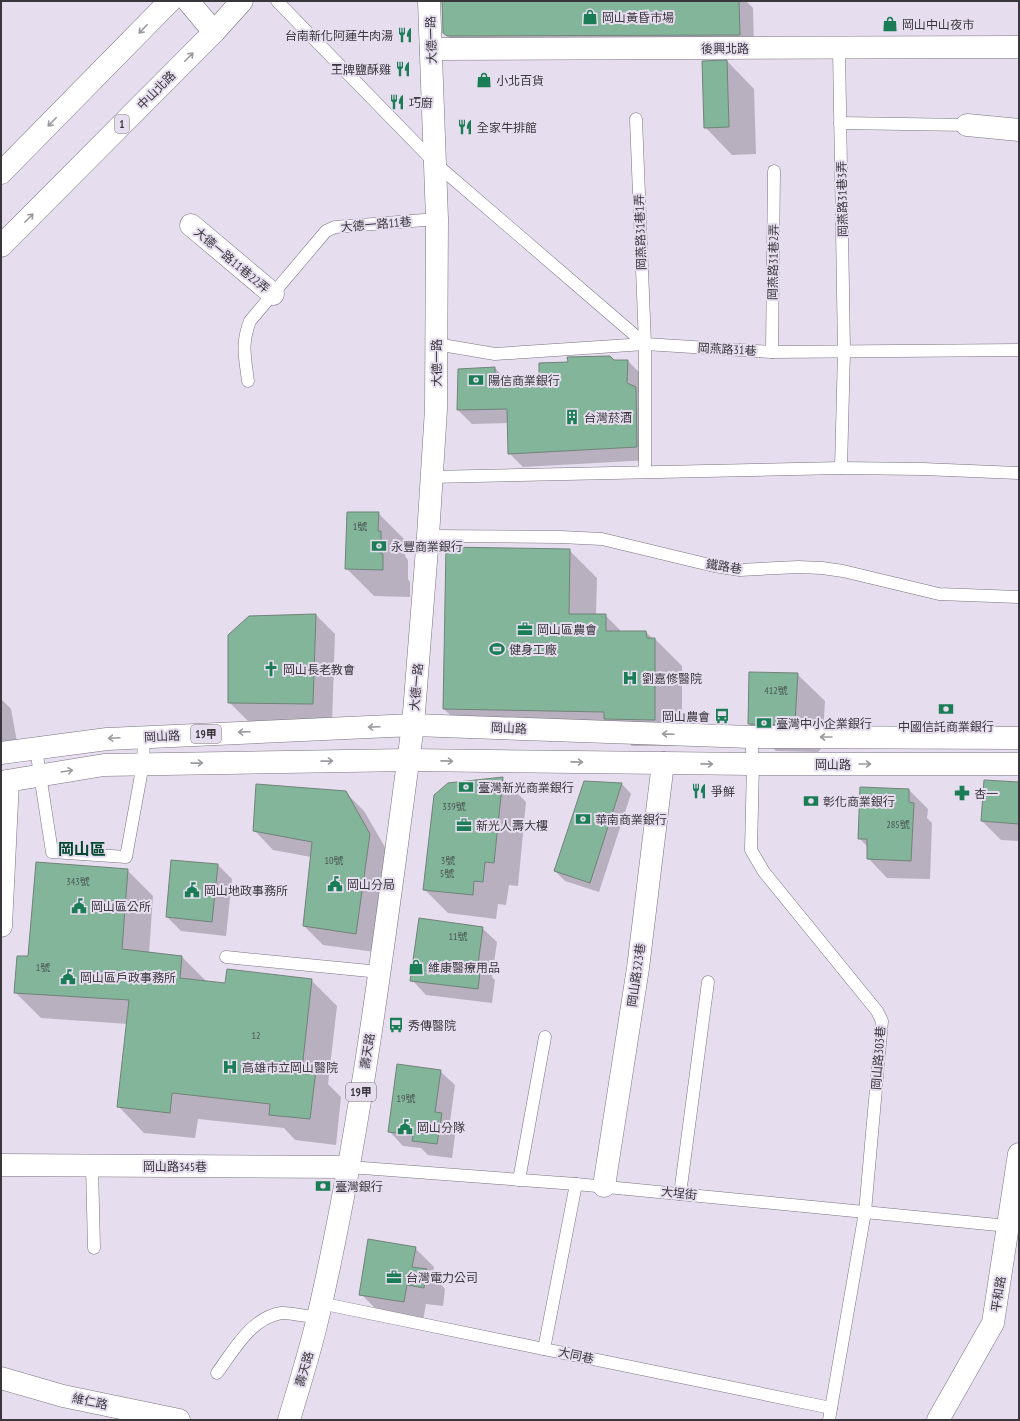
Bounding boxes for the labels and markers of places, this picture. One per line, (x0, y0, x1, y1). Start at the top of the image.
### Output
shop icon: 岡山黃昏市場 (581, 8, 599, 26)
place label: 岡山黃昏市場 (602, 10, 674, 25)
shop icon: 岡山中山夜市 (881, 15, 899, 33)
place label: 岡山中山夜市 (902, 17, 974, 32)
restaurant icon: 台南新化阿蓮牛肉湯 (396, 26, 414, 44)
place label: 台南新化阿蓮牛肉湯 (285, 28, 393, 43)
restaurant icon: 王牌鹽酥雞 (394, 60, 412, 78)
place label: 王牌鹽酥雞 (331, 62, 391, 77)
shop icon: 小北百貨 (475, 71, 493, 89)
place label: 小北百貨 (496, 73, 544, 88)
restaurant icon: 巧廚 (388, 93, 406, 111)
place label: 巧廚 (409, 95, 433, 110)
restaurant icon: 全家牛排館 (456, 118, 474, 136)
place label: 全家牛排館 (477, 120, 537, 135)
bank icon: 陽信商業銀行 (467, 371, 485, 389)
place label: 陽信商業銀行 (488, 373, 560, 388)
building icon: 台灣菸酒 (563, 408, 581, 426)
place label: 台灣菸酒 (584, 410, 632, 425)
bank icon: 永豐商業銀行 (370, 537, 388, 555)
place label: 永豐商業銀行 (391, 539, 463, 554)
office icon: 岡山區農會 (516, 620, 534, 638)
place label: 岡山區農會 (537, 622, 597, 637)
sports icon: 健身工廠 (488, 640, 506, 658)
place label: 健身工廠 (509, 642, 557, 657)
church icon: 岡山長老教會 (262, 660, 280, 678)
place label: 岡山長老教會 (283, 662, 355, 677)
hospital icon: 劉嘉修醫院 (621, 669, 639, 687)
place label: 劉嘉修醫院 (642, 671, 702, 686)
bank icon: 中國信託商業銀行 (937, 700, 955, 718)
bus stop icon: 岡山農會 (713, 707, 731, 725)
place label: 岡山農會 (662, 709, 710, 724)
bank icon: 臺灣中小企業銀行 (755, 714, 773, 732)
place label: 臺灣中小企業銀行 (776, 716, 872, 731)
place label: 中國信託商業銀行 (898, 719, 994, 734)
bank icon: 臺灣新光商業銀行 (457, 778, 475, 796)
place label: 臺灣新光商業銀行 (478, 780, 574, 795)
restaurant icon: 爭鮮 (690, 782, 708, 800)
place label: 爭鮮 (711, 784, 735, 799)
pharmacy icon: 杏一 (953, 784, 971, 802)
place label: 杏一 (974, 786, 998, 801)
bank icon: 彰化商業銀行 (802, 792, 820, 810)
place label: 彰化商業銀行 (823, 794, 895, 809)
bank icon: 華南商業銀行 (574, 810, 592, 828)
place label: 華南商業銀行 (595, 812, 667, 827)
office icon: 新光人壽大樓 (455, 816, 473, 834)
place label: 新光人壽大樓 (476, 818, 548, 833)
public building icon: 岡山分局 (326, 875, 344, 893)
place label: 岡山分局 (347, 877, 395, 892)
public building icon: 岡山地政事務所 (183, 881, 201, 899)
place label: 岡山地政事務所 (204, 883, 288, 898)
public building icon: 岡山區公所 (70, 897, 88, 915)
place label: 岡山區公所 (91, 899, 151, 914)
shop icon: 維康醫療用品 (407, 958, 425, 976)
place label: 維康醫療用品 (428, 960, 500, 975)
public building icon: 岡山區戶政事務所 (59, 968, 77, 986)
place label: 岡山區戶政事務所 (80, 970, 176, 985)
bus stop icon: 秀傳醫院 (387, 1016, 405, 1034)
place label: 秀傳醫院 (408, 1018, 456, 1033)
hospital icon: 高雄市立岡山醫院 (221, 1058, 239, 1076)
place label: 高雄市立岡山醫院 (242, 1060, 338, 1075)
public building icon: 岡山分隊 (396, 1118, 414, 1136)
place label: 岡山分隊 (417, 1120, 465, 1135)
bank icon: 臺灣銀行 (314, 1177, 332, 1195)
place label: 臺灣銀行 (335, 1179, 383, 1194)
office icon: 台灣電力公司 (385, 1268, 403, 1286)
place label: 台灣電力公司 (406, 1270, 478, 1285)

